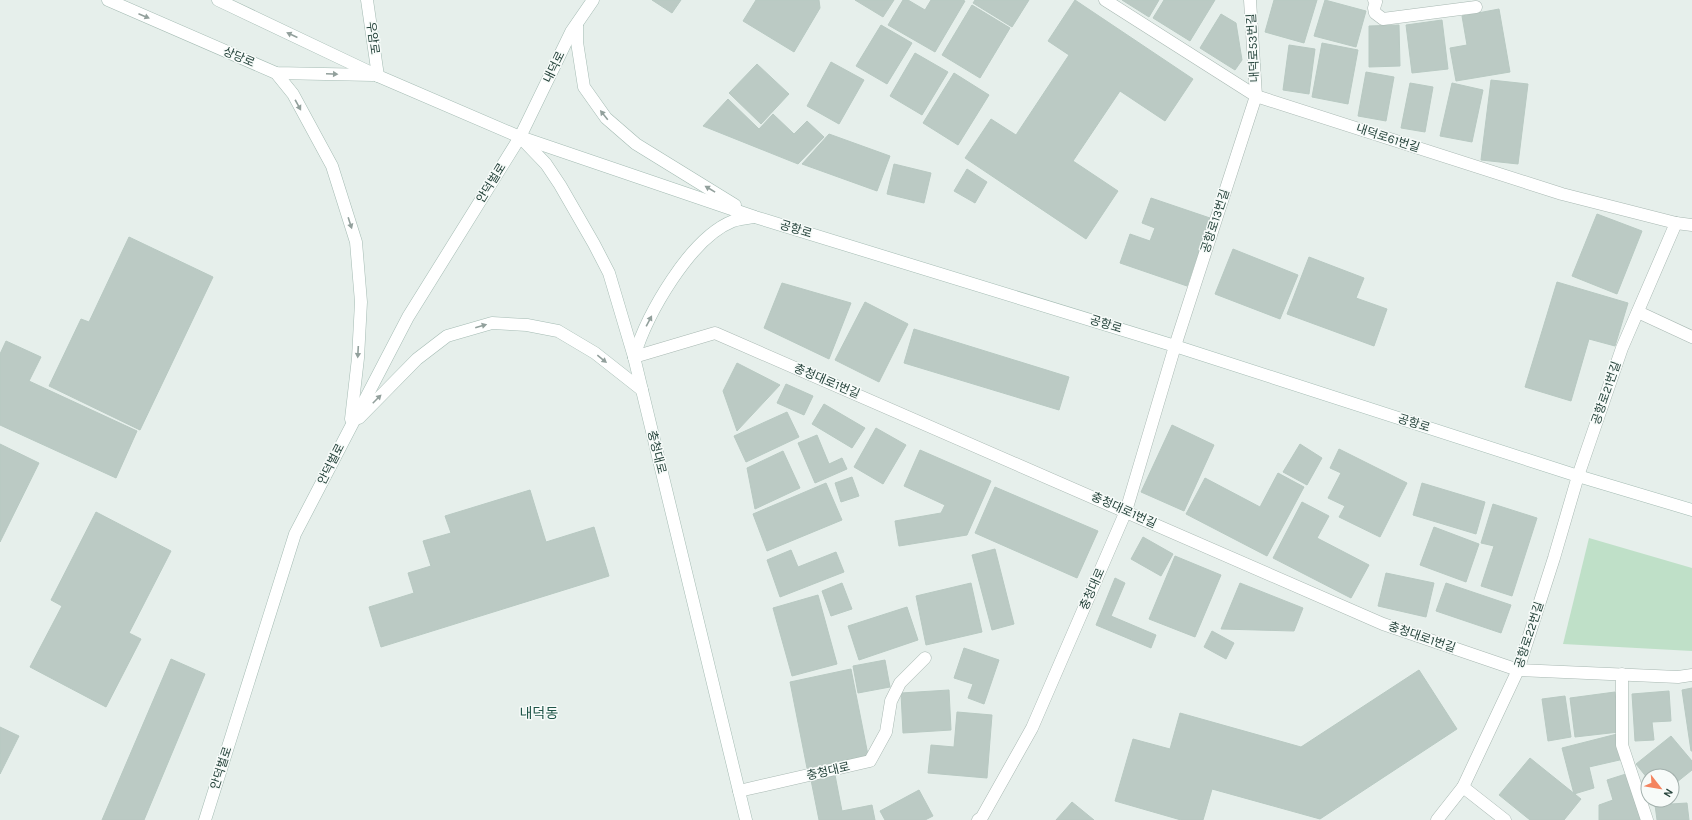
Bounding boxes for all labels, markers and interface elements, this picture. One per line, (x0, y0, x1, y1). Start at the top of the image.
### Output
one-way arrow (138, 13, 150, 19)
street label: 내덕로53번길 (1244, 13, 1262, 83)
street label: 우암로 (364, 21, 382, 55)
one-way arrow (286, 32, 298, 38)
street label: 상당로 (221, 44, 257, 70)
street label: 내덕로 (540, 49, 568, 85)
one-way arrow (326, 71, 339, 77)
one-way arrow (295, 99, 301, 110)
one-way arrow (600, 109, 608, 120)
street label: 내덕로61번길 (1354, 121, 1422, 155)
street label: 안덕벌로 (473, 161, 509, 205)
one-way arrow (704, 186, 716, 193)
street label: 공항로13번길 (1198, 187, 1232, 255)
one-way arrow (347, 217, 353, 229)
street label: 공항로 (778, 217, 814, 241)
street label: 공항로 (1088, 312, 1124, 336)
one-way arrow (645, 315, 652, 327)
one-way arrow (475, 323, 487, 329)
one-way arrow (355, 346, 362, 358)
one-way arrow (597, 354, 608, 363)
street label: 공항로21번길 (1589, 359, 1623, 427)
street label: 충청대로1번길 (792, 361, 862, 401)
one-way arrow (372, 394, 382, 404)
street label: 공항로 (1396, 411, 1432, 435)
street label: 충청대로 (645, 429, 669, 475)
street label: 안덕벌로 (315, 441, 347, 487)
street label: 충청대로1번길 (1089, 489, 1159, 531)
street label: 충청대로 (1077, 566, 1107, 612)
street label: 공항로22번길 (1512, 600, 1546, 670)
street label: 충청대로1번길 (1387, 619, 1457, 655)
district label: 내덕동 (520, 705, 558, 722)
street label: 안덕벌로 (208, 745, 234, 791)
street label: 충청대로 (805, 759, 851, 783)
north arrow (1640, 768, 1680, 808)
text: N (1661, 786, 1676, 800)

